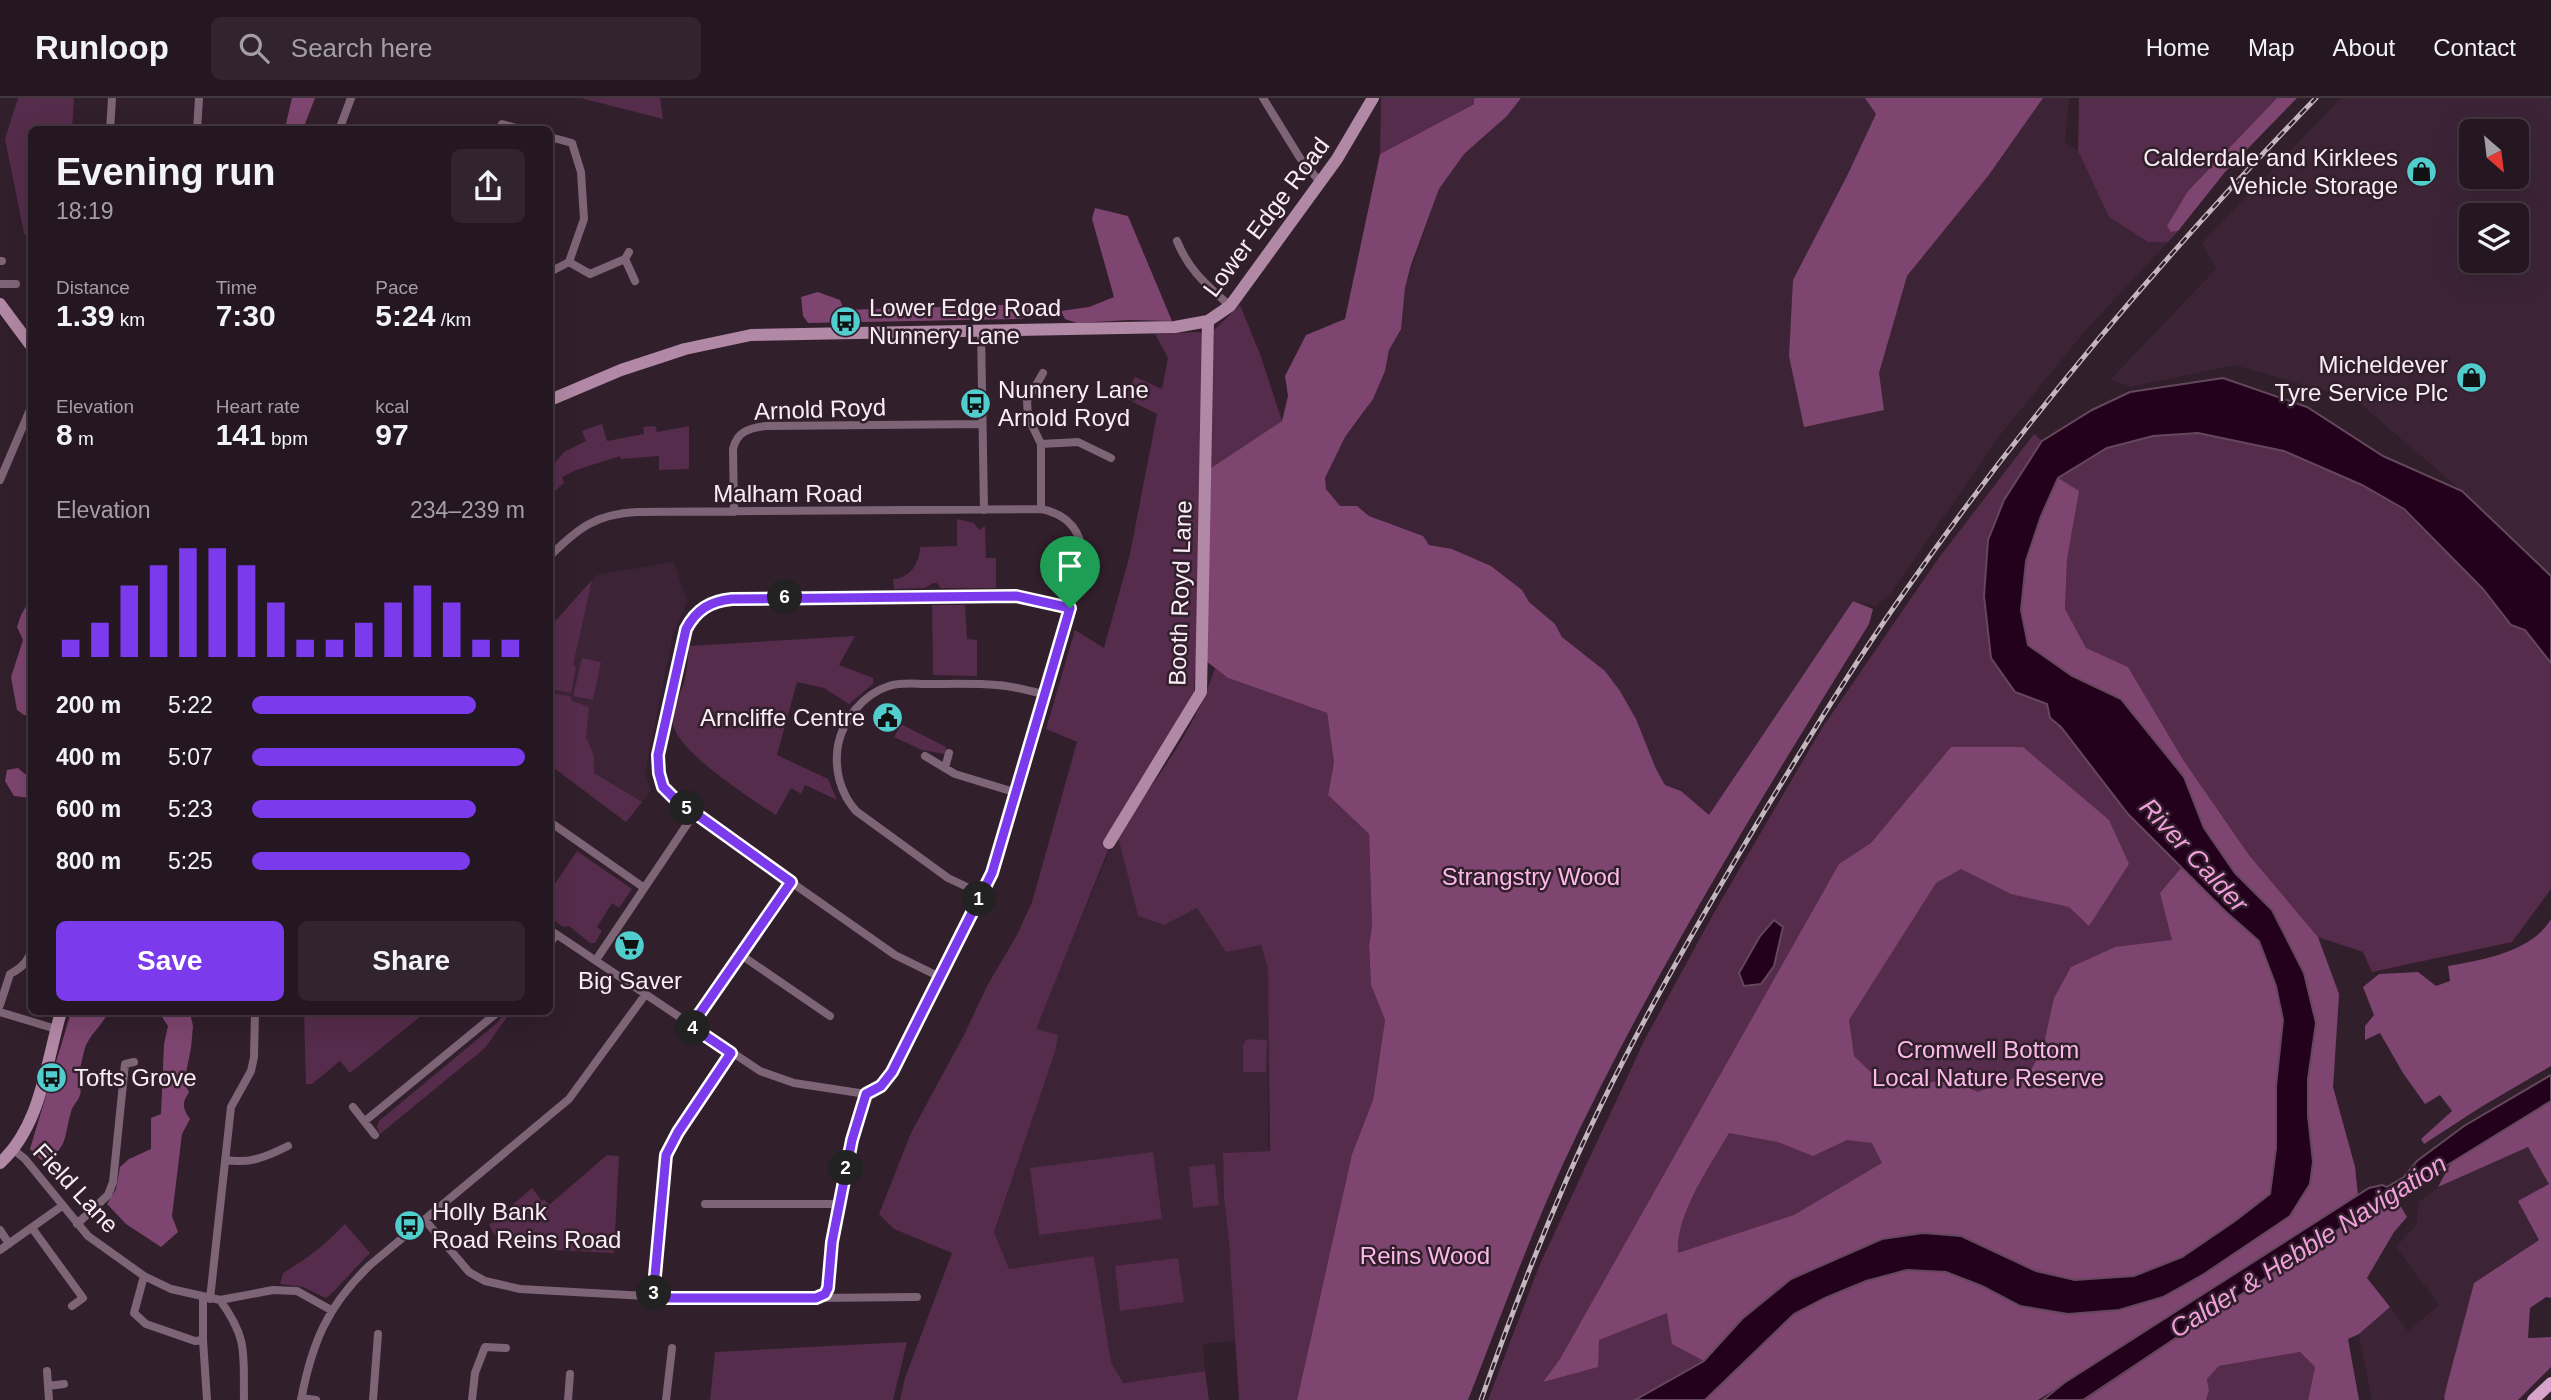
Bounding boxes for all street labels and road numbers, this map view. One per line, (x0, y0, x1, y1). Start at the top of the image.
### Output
street label: Lower Edge Road (1197, 132, 1335, 302)
street label: Arnold Royd (754, 393, 886, 425)
street label: Malham Road (713, 480, 863, 507)
street label: Booth Royd Lane (1163, 500, 1197, 686)
street label: Field Lane (28, 1138, 124, 1238)

